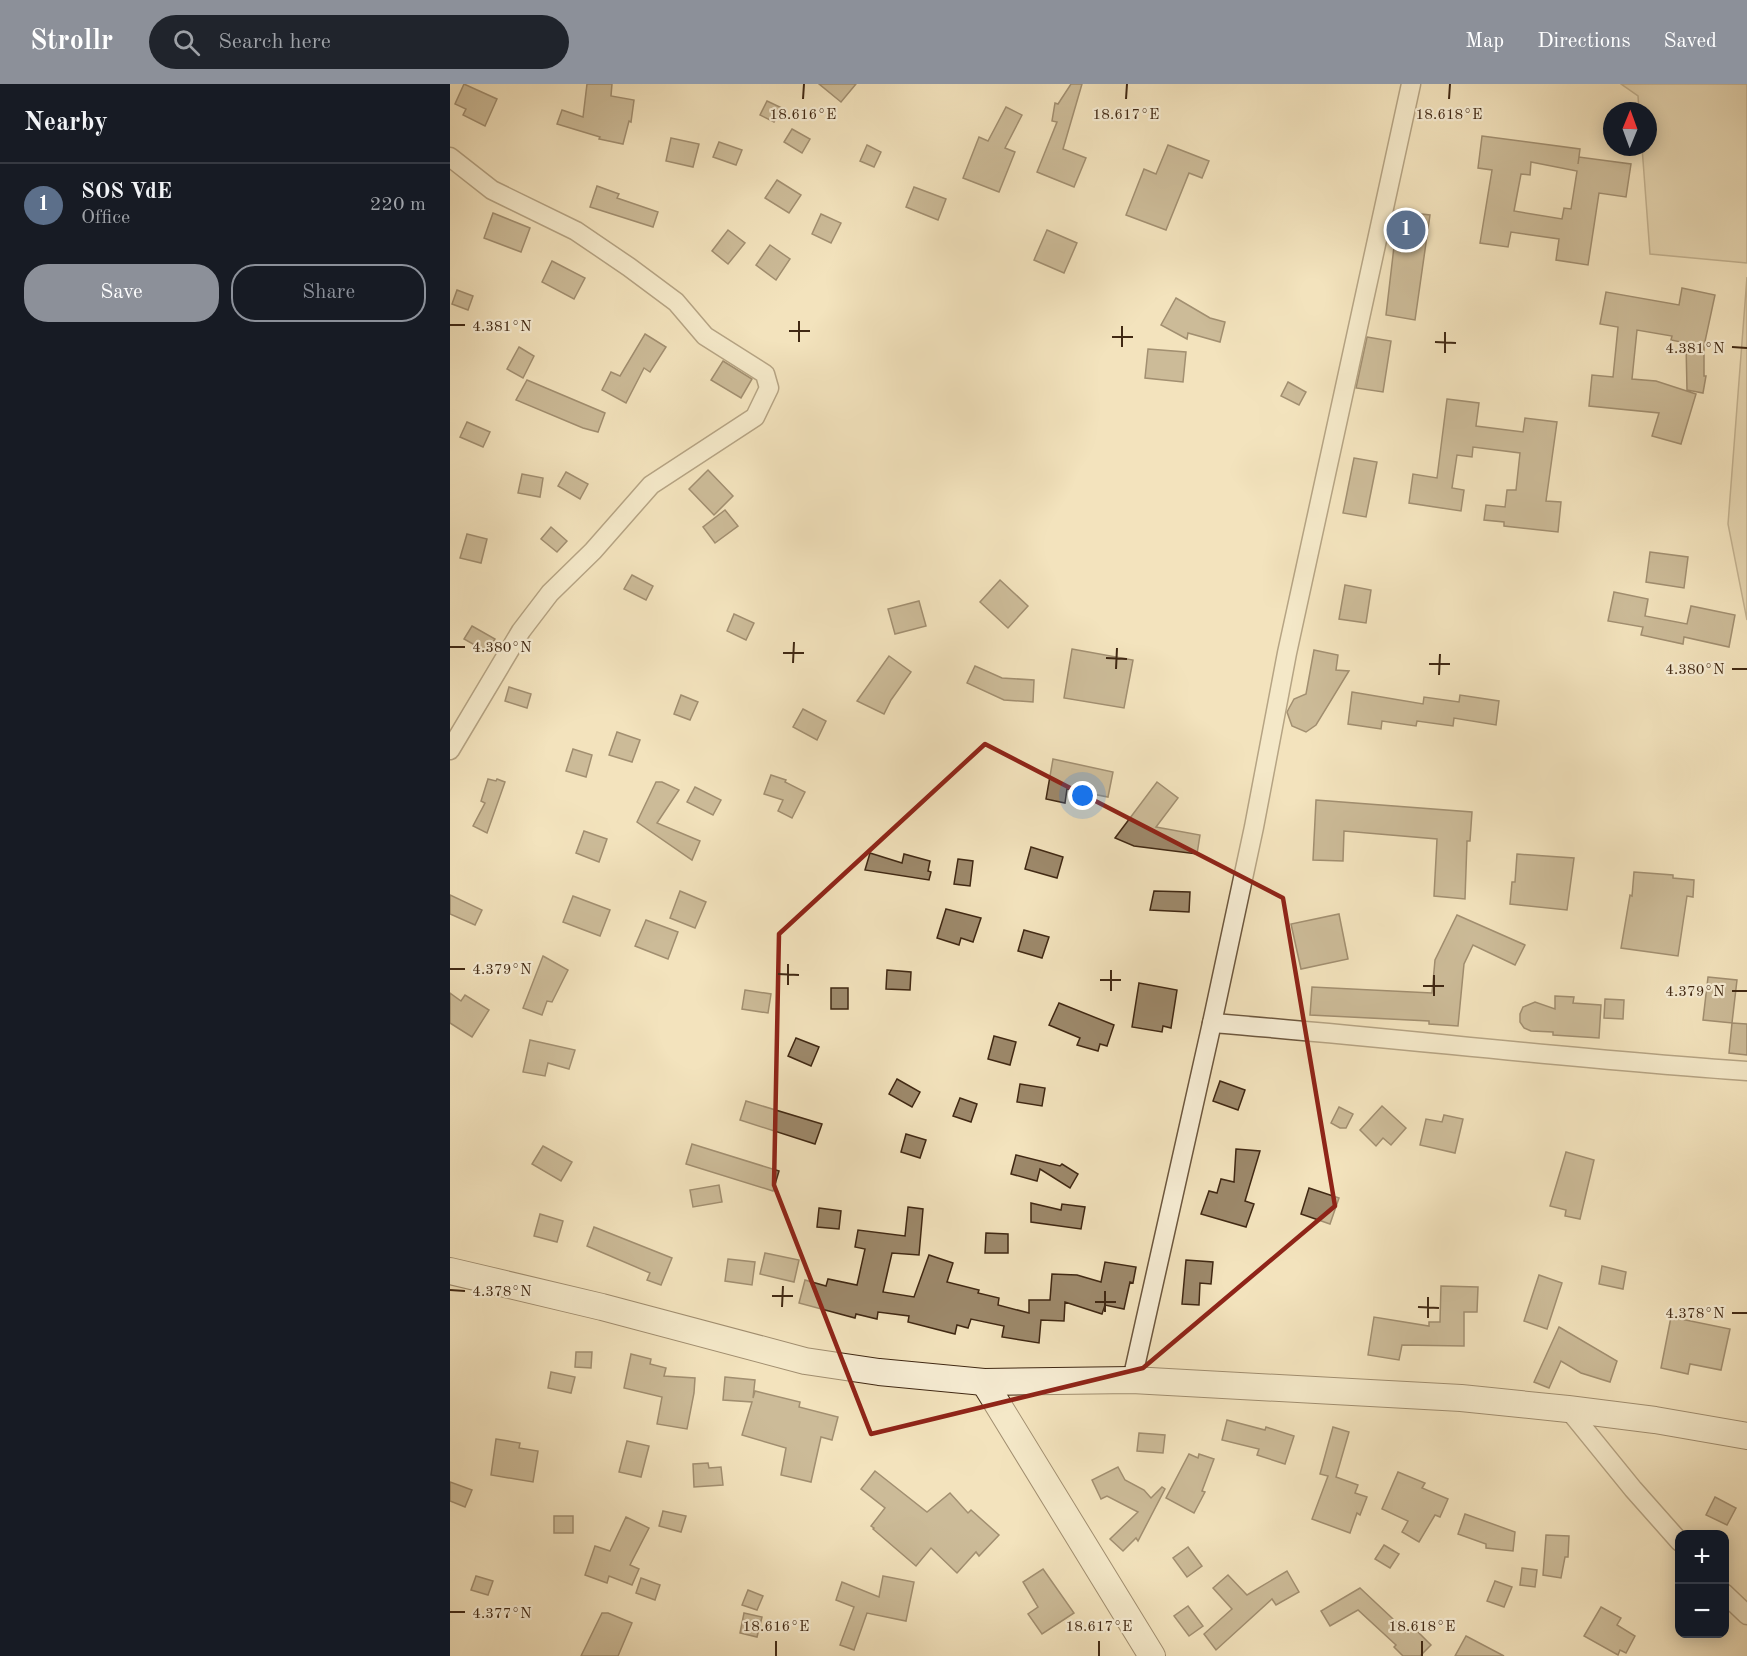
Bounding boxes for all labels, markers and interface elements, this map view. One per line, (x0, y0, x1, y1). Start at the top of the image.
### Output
search box (149, 15, 569, 69)
icon: search (170, 26, 203, 59)
text: Strollr (30, 28, 113, 56)
text: Search here (218, 31, 331, 53)
text: Map (1465, 31, 1504, 52)
text: Directions (1537, 31, 1631, 52)
text: Saved (1664, 31, 1717, 52)
north arrow (1603, 102, 1657, 156)
text: 18.616°E (770, 108, 836, 123)
text: 18.617°E (1093, 108, 1159, 123)
text: 18.618°E (1416, 108, 1482, 123)
text: Nearby (24, 110, 108, 136)
text: SOS VdE (81, 181, 172, 203)
text: 1 (38, 195, 49, 215)
text: 220 m (370, 195, 426, 215)
text: Office (81, 208, 130, 228)
pin: 1 (1386, 208, 1426, 252)
button: Save (24, 264, 219, 322)
button: Share (231, 264, 426, 322)
text: 4.381°N (472, 320, 532, 335)
text: 4.381°N (1665, 342, 1725, 357)
text: 4.380°N (472, 641, 532, 656)
text: 4.380°N (1665, 663, 1725, 678)
your location (1068, 781, 1097, 810)
text: 4.379°N (472, 963, 532, 978)
text: 4.379°N (1665, 985, 1725, 1000)
text: 4.378°N (472, 1285, 532, 1300)
text: 4.378°N (1665, 1307, 1725, 1322)
map controls (1675, 1530, 1729, 1638)
button: + (1675, 1530, 1729, 1584)
button: − (1675, 1584, 1729, 1638)
text: 4.377°N (472, 1607, 532, 1622)
text: 18.616°E (743, 1620, 809, 1635)
text: 18.617°E (1066, 1620, 1132, 1635)
text: 18.618°E (1389, 1620, 1455, 1635)

